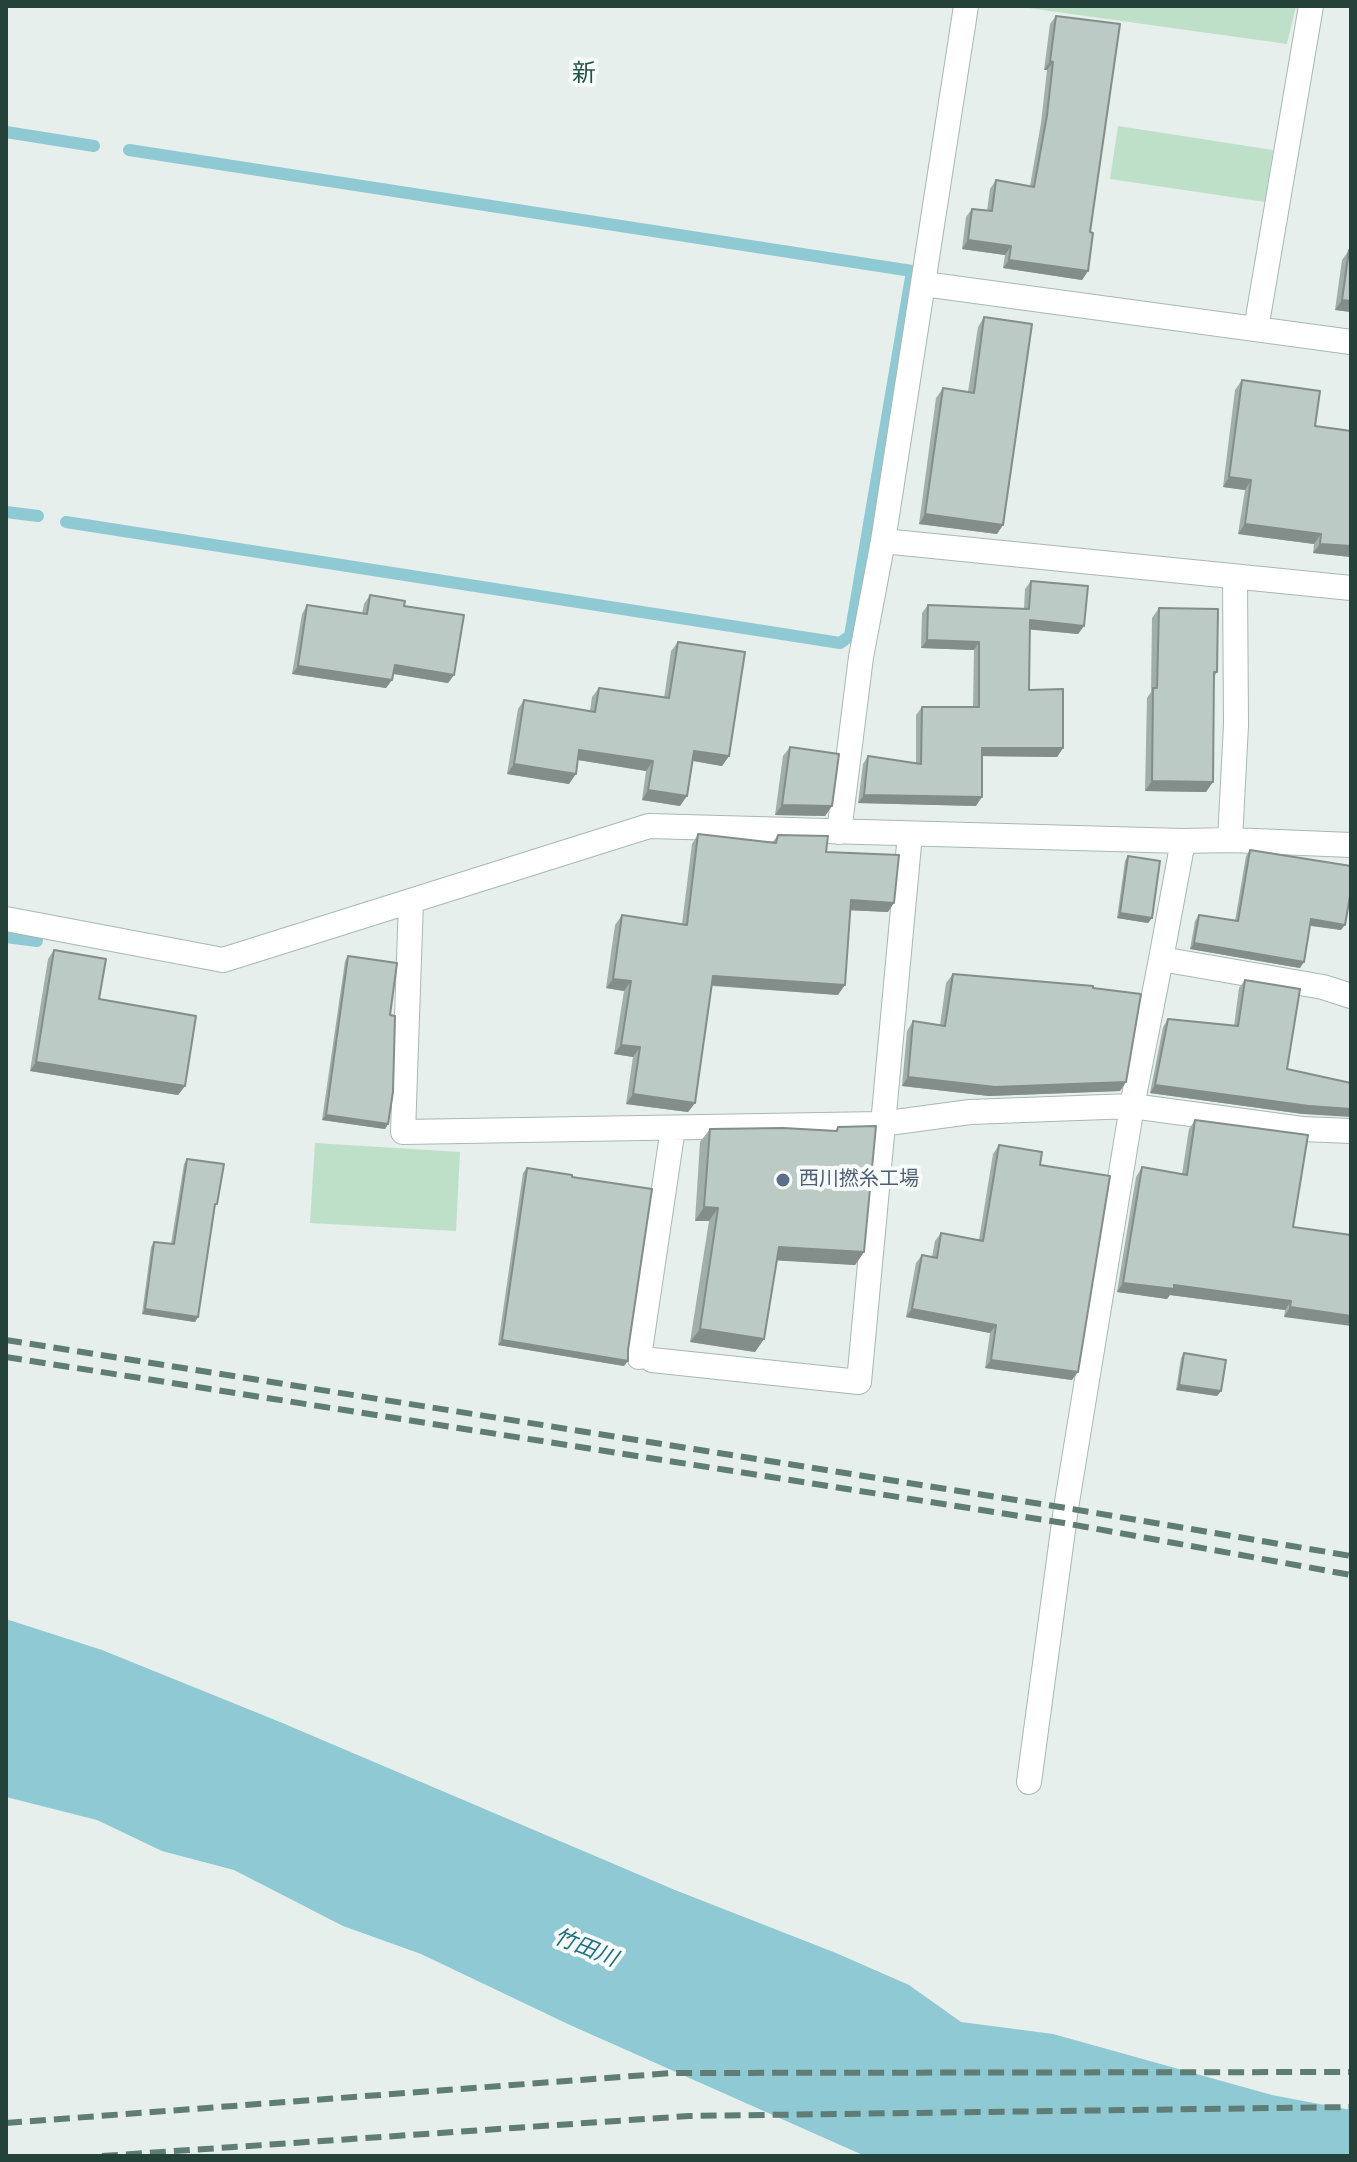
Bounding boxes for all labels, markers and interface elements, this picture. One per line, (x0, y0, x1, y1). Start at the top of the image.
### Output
district label: 新 (572, 61, 596, 89)
place label: 西川撚糸工場 (799, 1168, 919, 1192)
marker: 西川撚糸工場 (774, 1171, 792, 1189)
water label: 竹田川 (549, 1924, 621, 1974)

